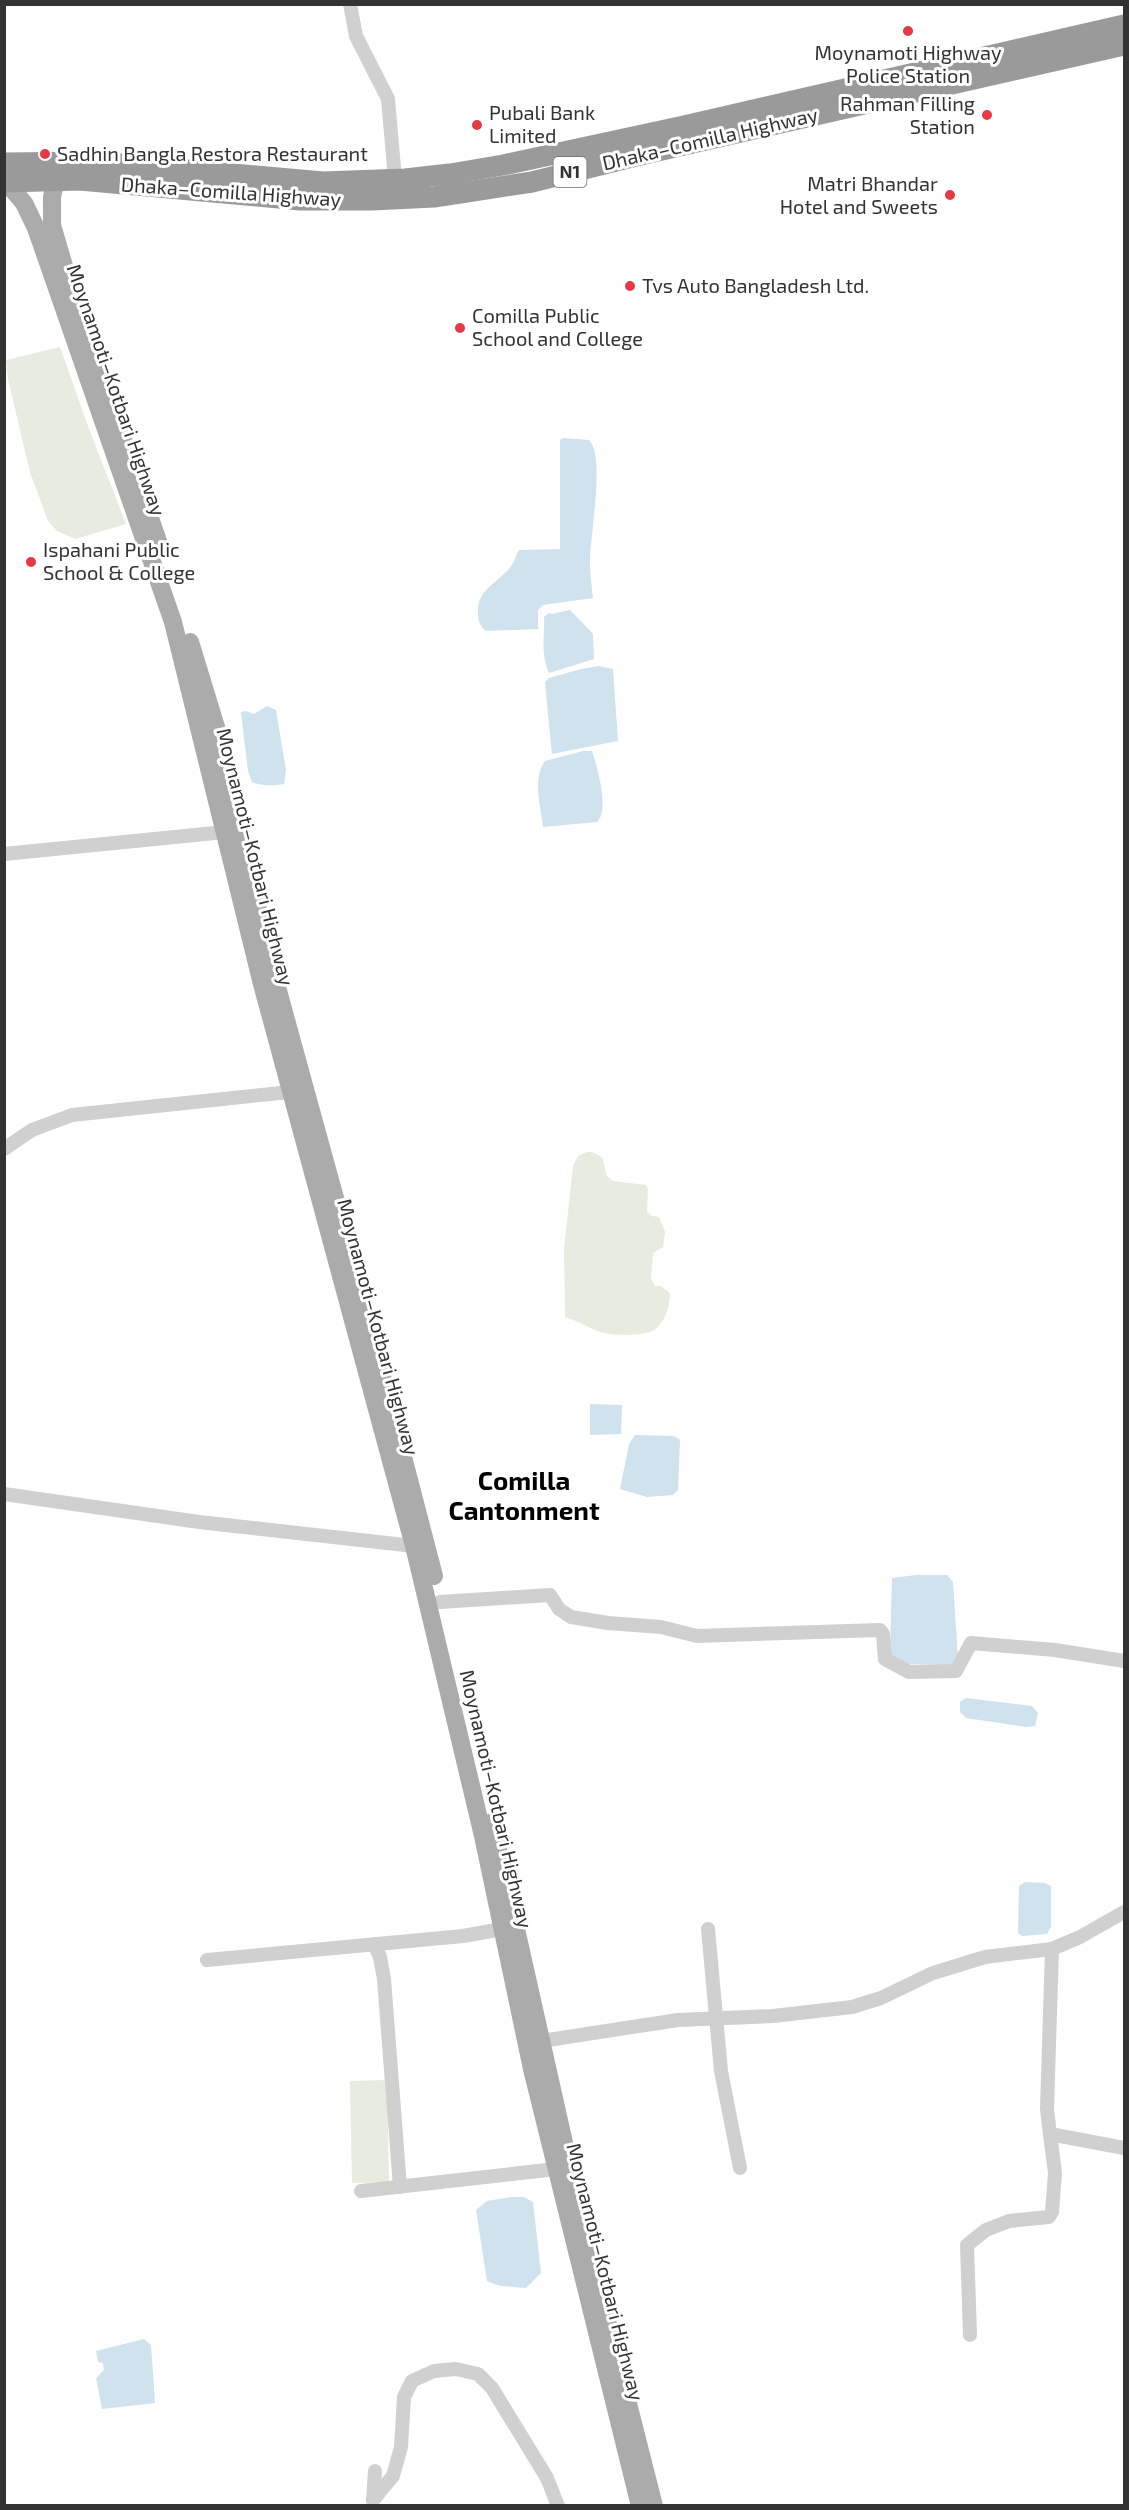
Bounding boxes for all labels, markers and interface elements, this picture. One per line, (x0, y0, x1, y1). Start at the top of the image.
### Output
marker: Moynamoti Highway Police Station (901, 24, 915, 38)
place label: Moynamoti Highway Police Station (815, 40, 1002, 87)
place label: Rahman Filling Station (840, 91, 975, 138)
place label: Pubali Bank Limited (489, 100, 595, 147)
street label: Dhaka–Comilla Highway (600, 101, 820, 175)
marker: Rahman Filling Station (980, 108, 994, 122)
marker: Pubali Bank Limited (470, 118, 484, 132)
place label: Sadhin Bangla Restora Restaurant (57, 141, 368, 165)
marker: Sadhin Bangla Restora Restaurant (38, 147, 52, 161)
road number: N1 (554, 157, 586, 187)
street label: Dhaka–Comilla Highway (120, 171, 342, 211)
place label: Matri Bhandar Hotel and Sweets (780, 171, 938, 218)
marker: Matri Bhandar Hotel and Sweets (943, 188, 957, 202)
street label: Moynamoti–Kotbari Highway (63, 261, 172, 519)
place label: Tvs Auto Bangladesh Ltd. (642, 273, 869, 297)
marker: Tvs Auto Bangladesh Ltd. (623, 279, 637, 293)
place label: Comilla Public School and College (472, 303, 643, 350)
marker: Comilla Public School and College (453, 321, 467, 335)
place label: Ispahani Public School & College (43, 537, 195, 584)
marker: Ispahani Public School & College (24, 555, 38, 569)
street label: Moynamoti–Kotbari Highway (212, 725, 300, 988)
street label: Moynamoti–Kotbari Highway (333, 1196, 425, 1458)
district label: Comilla Cantonment (448, 1464, 600, 1525)
street label: Moynamoti–Kotbari Highway (456, 1667, 539, 1931)
street label: Moynamoti–Kotbari Highway (562, 2140, 650, 2403)

